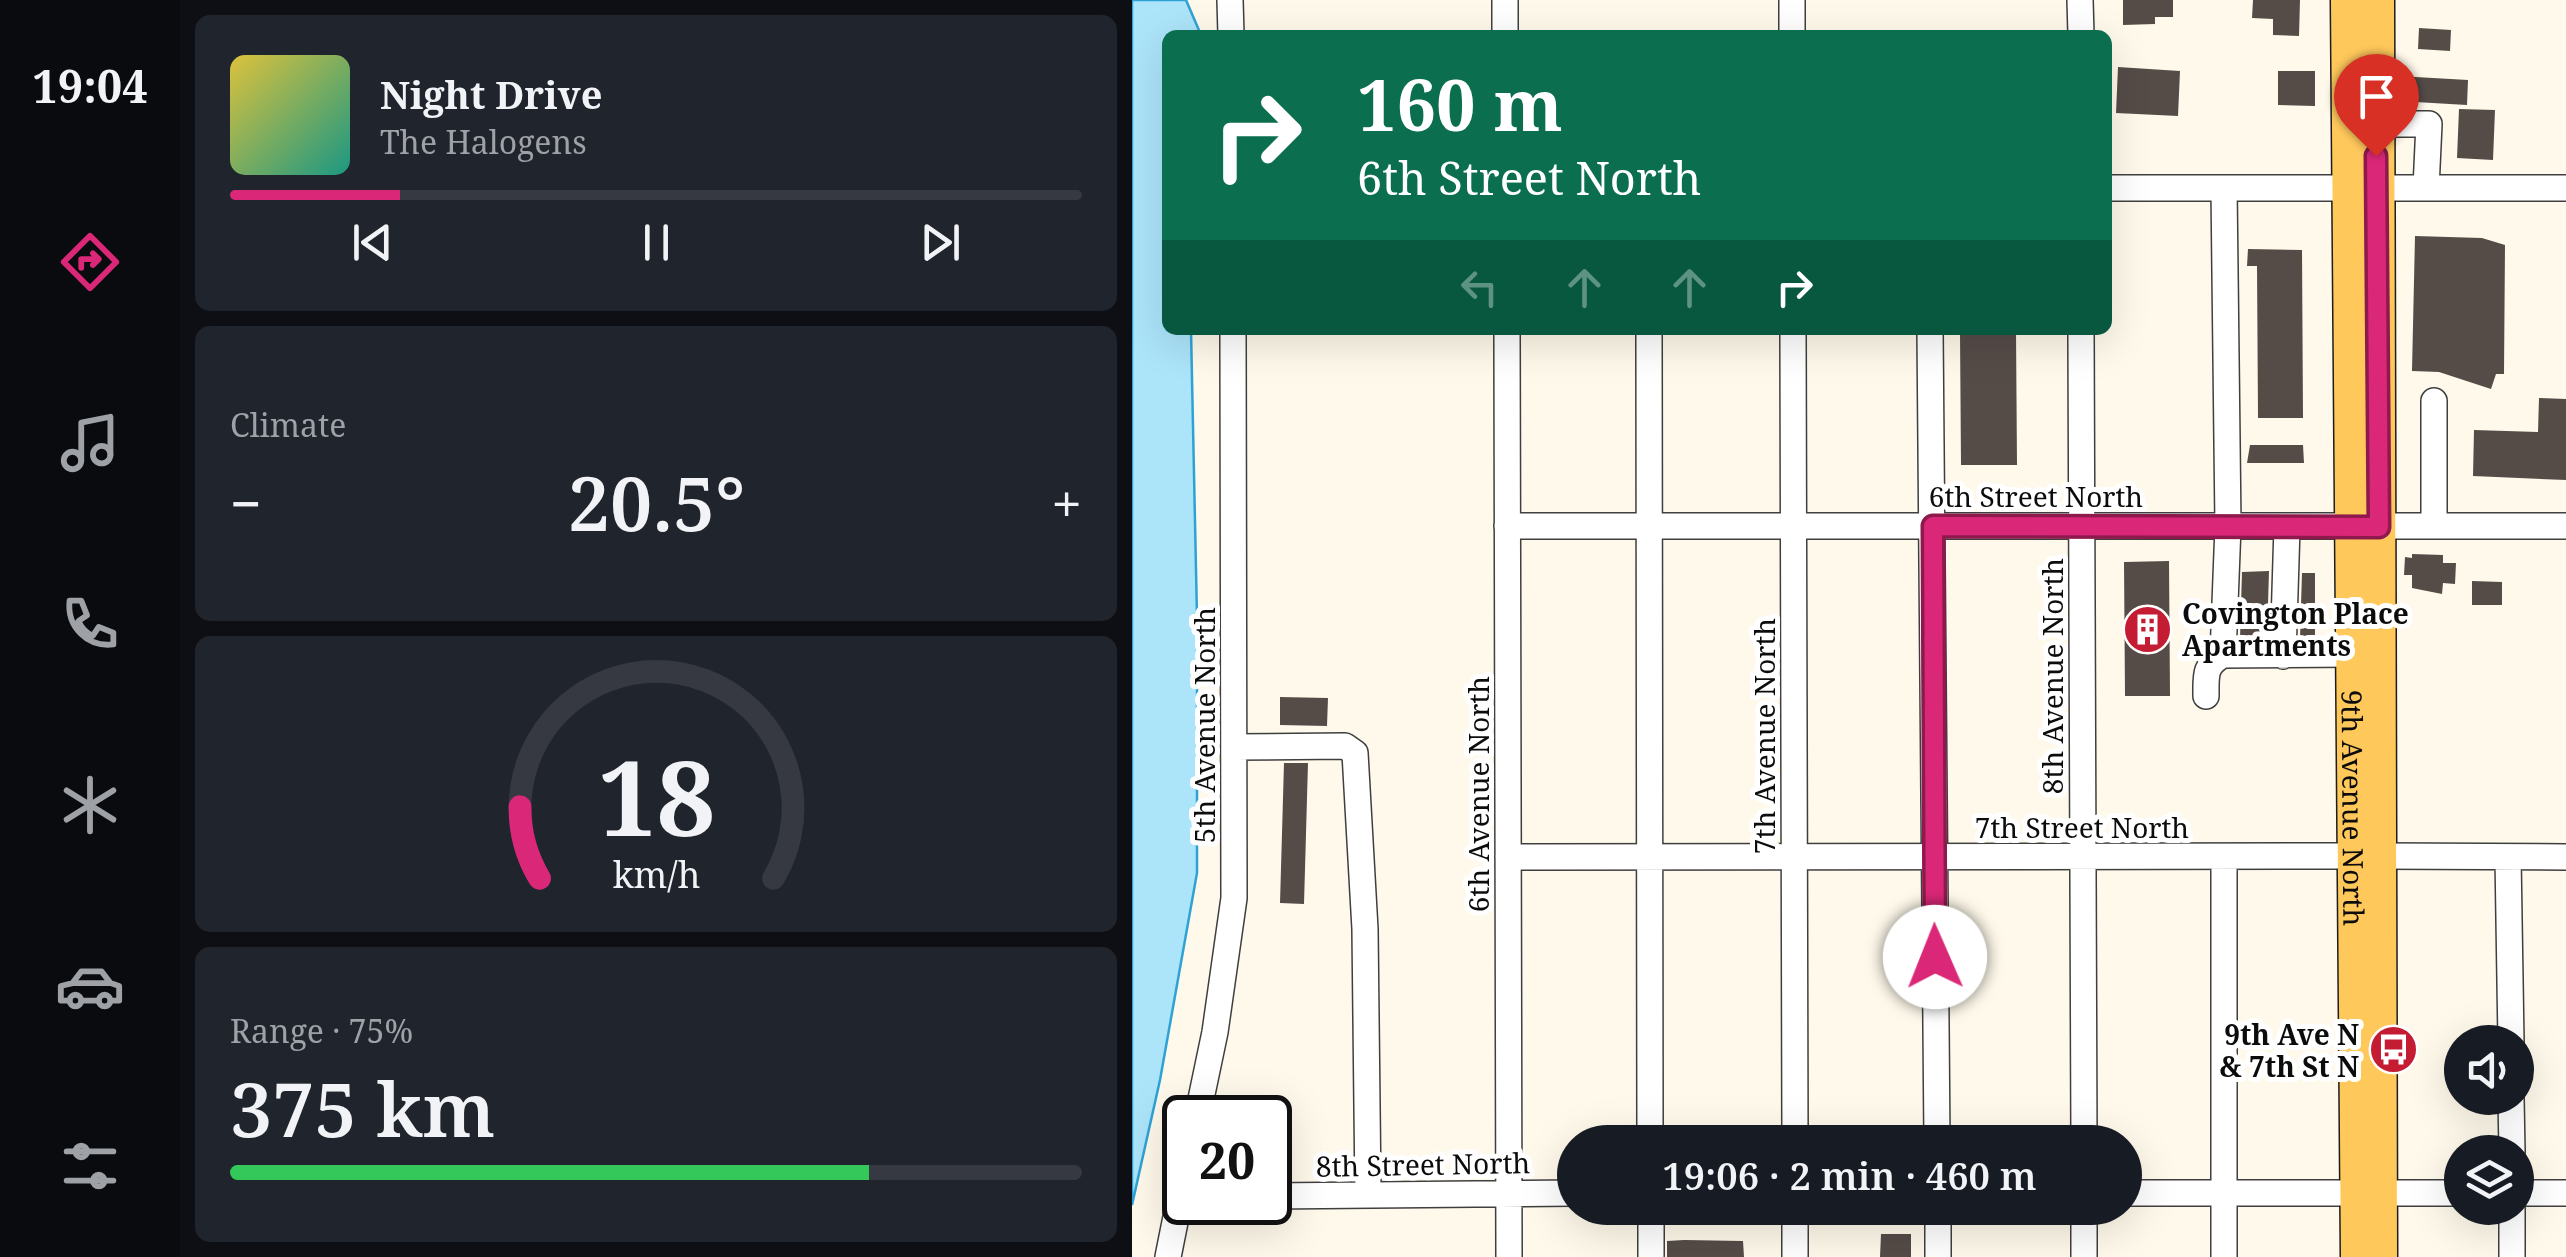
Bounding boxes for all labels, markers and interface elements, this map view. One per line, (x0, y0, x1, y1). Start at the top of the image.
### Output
pin (2334, 54, 2419, 157)
text: 19:04 (32, 55, 148, 116)
text: 160 m (1357, 56, 1563, 152)
text: Night Drive (380, 68, 602, 120)
icon: arrive (2349, 69, 2404, 124)
icon: right (1192, 70, 1322, 200)
text: The Halogens (380, 120, 587, 163)
text: 6th Street North (1357, 147, 1701, 208)
icon: previous (345, 215, 400, 270)
icon: pause (629, 215, 684, 270)
icon: next (913, 215, 968, 270)
icon: directions (55, 227, 125, 297)
icon: left (1452, 260, 1507, 315)
icon: ahead (1557, 260, 1612, 315)
icon: ahead (1662, 260, 1717, 315)
icon: right (1767, 260, 1822, 315)
text: Climate (230, 403, 346, 446)
icon: music (55, 408, 125, 478)
text: 20.5° (568, 451, 745, 553)
text: − (230, 465, 262, 540)
text: + (1051, 465, 1082, 540)
street label: 6th Street North (1929, 477, 2143, 515)
street label: 8th Avenue North (2033, 558, 2071, 794)
icon: phone (55, 589, 125, 659)
place label: Covington Place Apartments (2182, 594, 2409, 664)
building icon: Covington Place Apartments (2121, 603, 2173, 655)
street label: 5th Avenue North (1185, 607, 1223, 843)
street label: 7th Avenue North (1745, 618, 1783, 854)
street label: 6th Avenue North (1459, 676, 1497, 912)
street label: 9th Avenue North (2333, 690, 2373, 926)
text: 18 (597, 725, 715, 866)
icon: climate (55, 770, 125, 840)
street label: 7th Street North (1975, 808, 2189, 846)
text: km/h (612, 850, 700, 898)
position arrow (1883, 905, 1987, 1009)
icon: car (55, 951, 125, 1021)
text: Range · 75% (230, 1009, 413, 1052)
place label: 9th Ave N & 7th St N (2219, 1015, 2359, 1085)
bus stop icon: 9th Ave N & 7th St N (2368, 1024, 2420, 1076)
map controls (2444, 1025, 2534, 1225)
button: sound (2444, 1025, 2534, 1115)
text: 375 km (230, 1057, 495, 1159)
speed limit sign: 20 (1162, 1095, 1292, 1225)
icon: filters (55, 1131, 125, 1201)
button: layers (2444, 1135, 2534, 1225)
street label: 8th Street North (1316, 1143, 1530, 1185)
text: 19:06 · 2 min · 460 m (1662, 1149, 2037, 1201)

